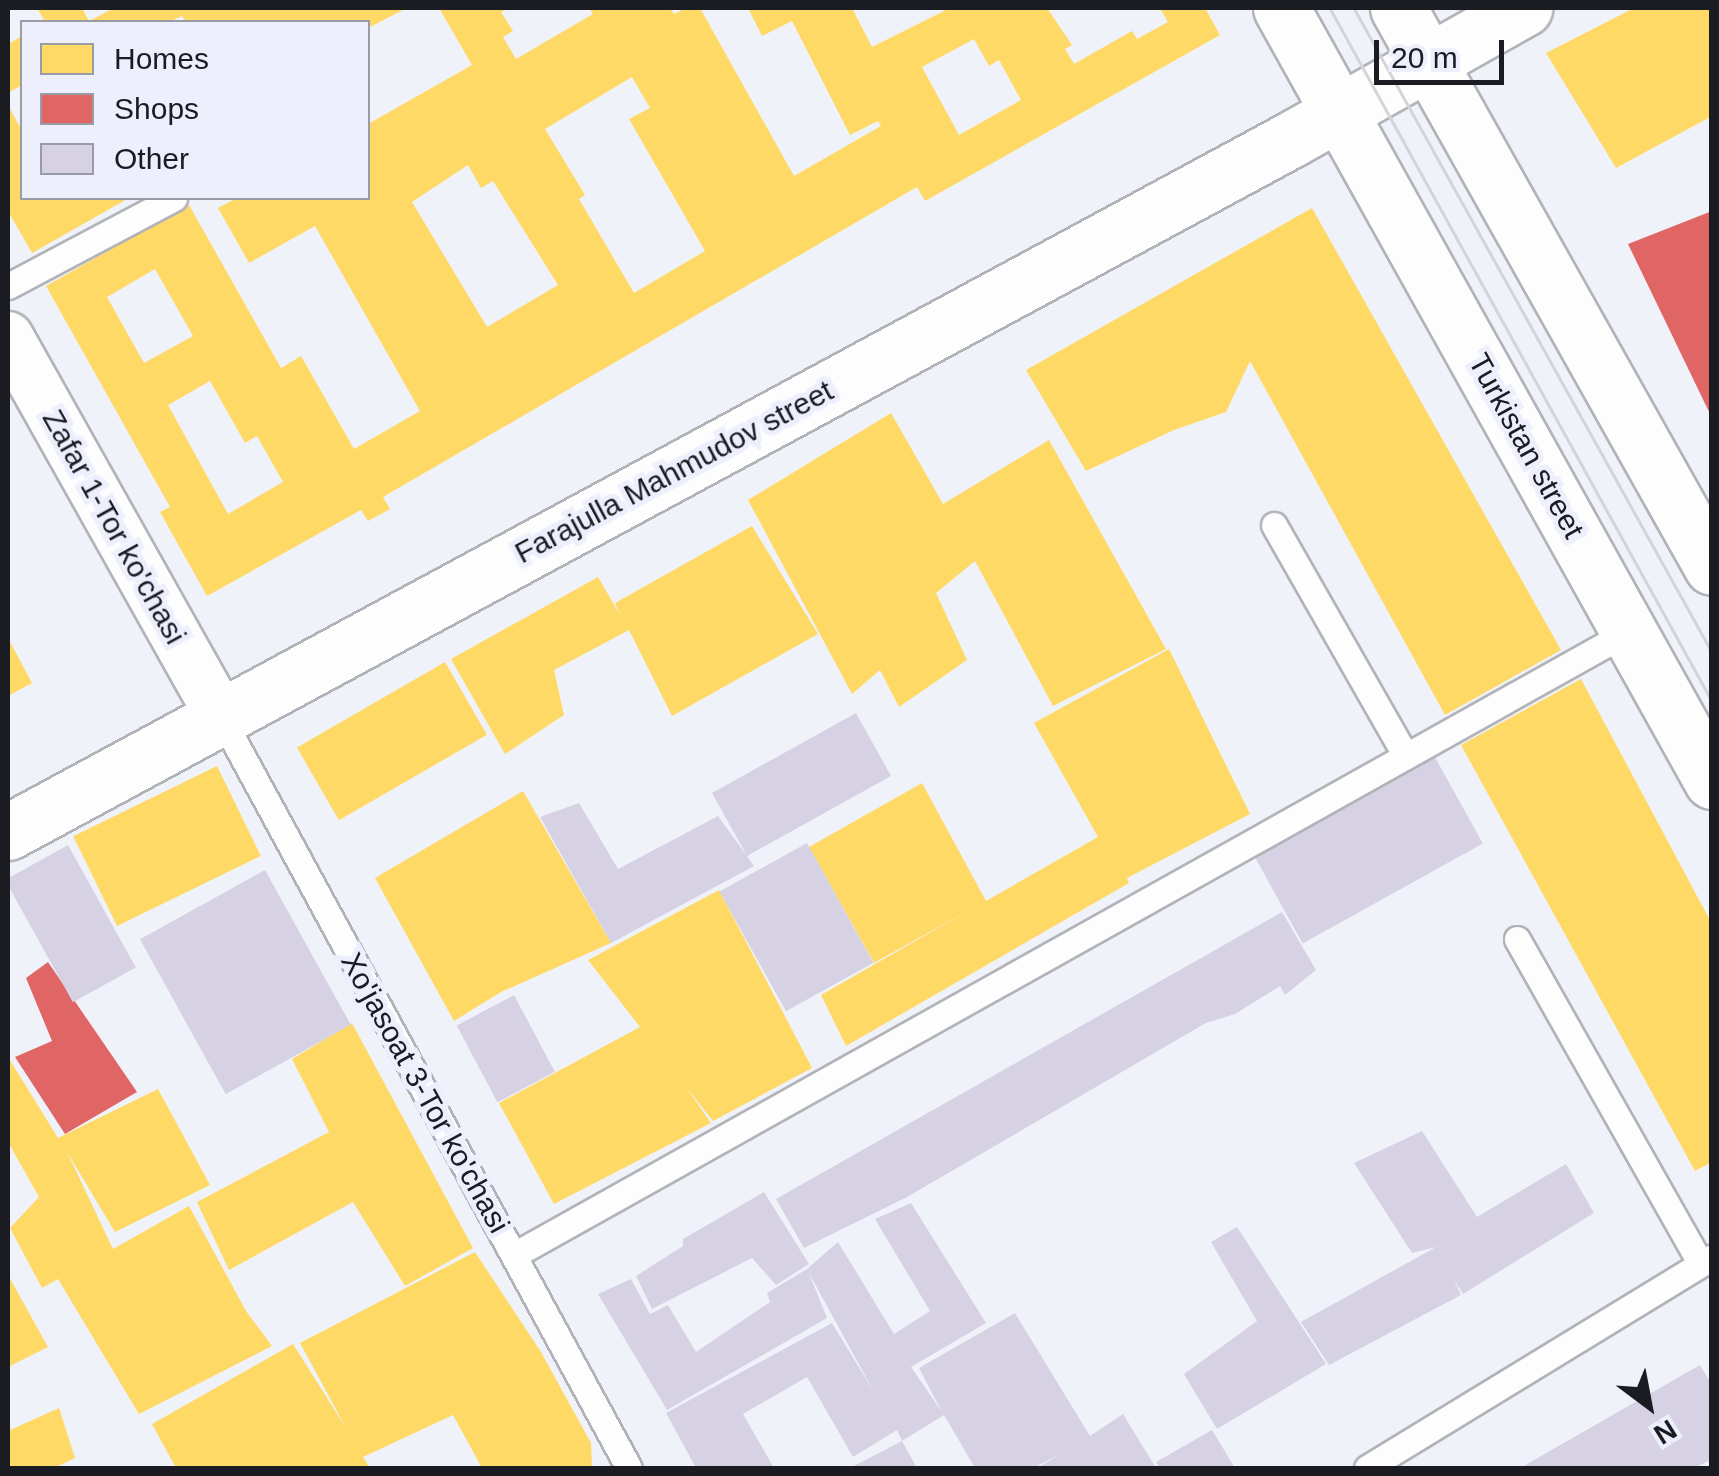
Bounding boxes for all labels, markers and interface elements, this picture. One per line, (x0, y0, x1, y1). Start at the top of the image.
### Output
legend (20, 20, 370, 200)
scale bar (1379, 20, 1509, 82)
text: 20 m (1391, 41, 1458, 74)
text: Homes (114, 42, 209, 75)
text: Shops (114, 92, 199, 125)
text: Other (114, 142, 189, 175)
street label: Turkistan street (1460, 347, 1592, 545)
street label: Farajulla Mahmudov street (509, 373, 839, 571)
street label: Zafar 1-Tor ko'chasi (35, 403, 193, 651)
street label: Xo'jasoat 3-Tor ko'chasi (333, 947, 517, 1239)
north arrow (1599, 1356, 1699, 1456)
text: N (1648, 1413, 1682, 1450)

